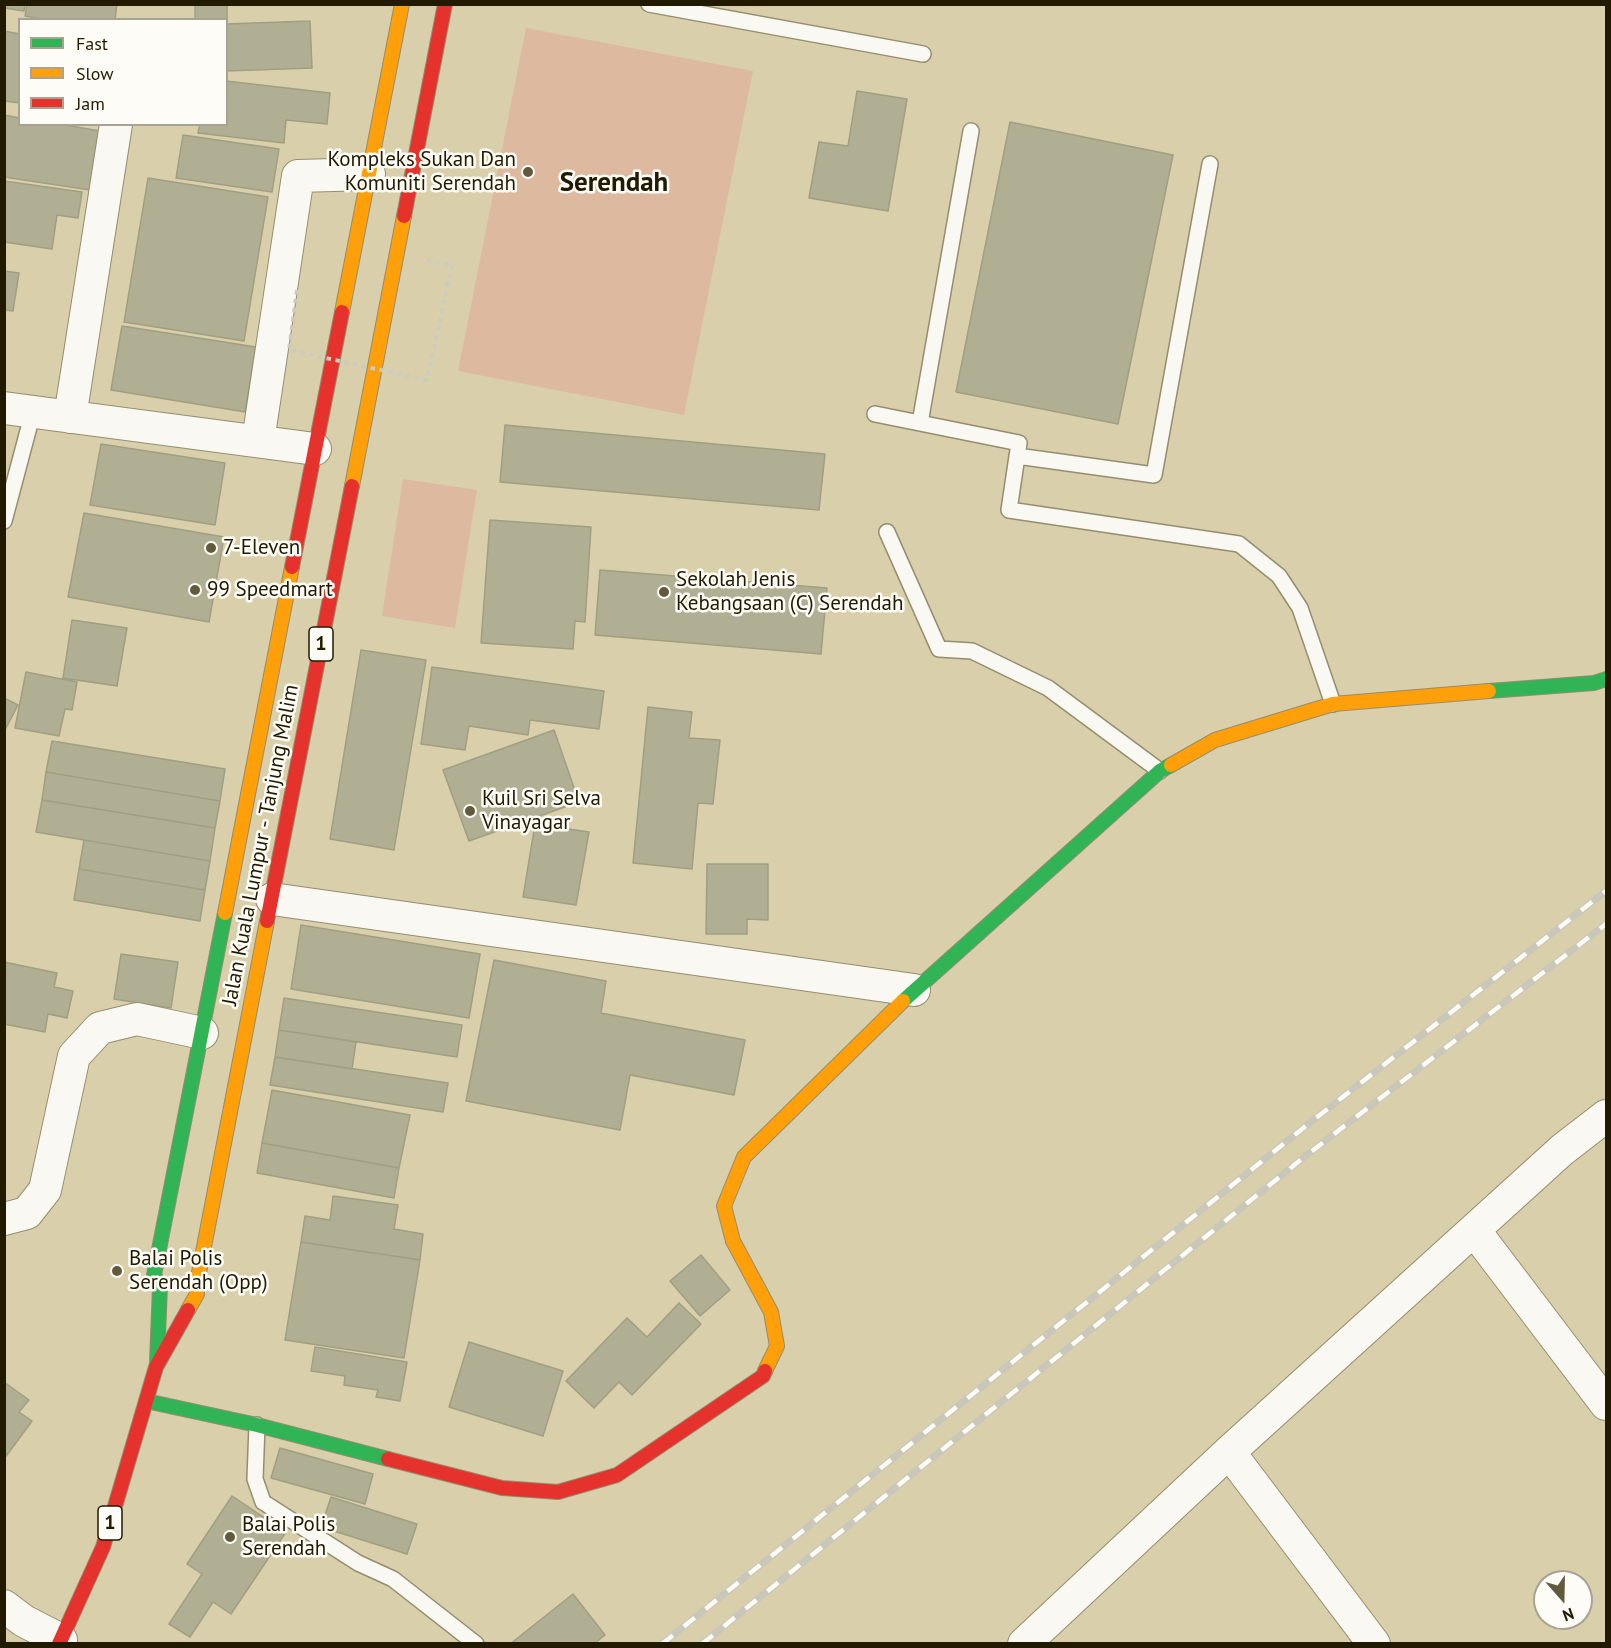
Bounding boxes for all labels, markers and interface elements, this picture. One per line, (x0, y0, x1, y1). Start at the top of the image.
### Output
legend (18, 18, 228, 126)
text: Fast (76, 32, 108, 55)
text: Slow (76, 62, 114, 85)
text: Jam (76, 92, 105, 115)
place label: Kompleks Sukan Dan Komuniti Serendah (328, 147, 516, 197)
marker: Kompleks Sukan Dan Komuniti Serendah (521, 165, 535, 179)
district label: Serendah (560, 167, 668, 199)
place label: 7-Eleven (223, 535, 300, 561)
marker: 7-Eleven (204, 541, 218, 555)
place label: Sekolah Jenis Kebangsaan (C) Serendah (676, 567, 903, 617)
place label: 99 Speedmart (207, 577, 333, 603)
marker: 99 Speedmart (188, 583, 202, 597)
marker: Sekolah Jenis Kebangsaan (C) Serendah (657, 585, 671, 599)
road number: 1 (309, 627, 333, 661)
street label: Jalan Kuala Lumpur - Tanjung Malim (218, 683, 304, 1007)
place label: Kuil Sri Selva Vinayagar (482, 786, 601, 836)
marker: Kuil Sri Selva Vinayagar (463, 804, 477, 818)
place label: Balai Polis Serendah (Opp) (129, 1246, 268, 1296)
marker: Balai Polis Serendah (Opp) (110, 1264, 124, 1278)
road number: 1 (98, 1506, 122, 1540)
place label: Balai Polis Serendah (242, 1512, 335, 1562)
marker: Balai Polis Serendah (223, 1530, 237, 1544)
north arrow (1533, 1570, 1593, 1630)
text: N (1560, 1604, 1577, 1626)

